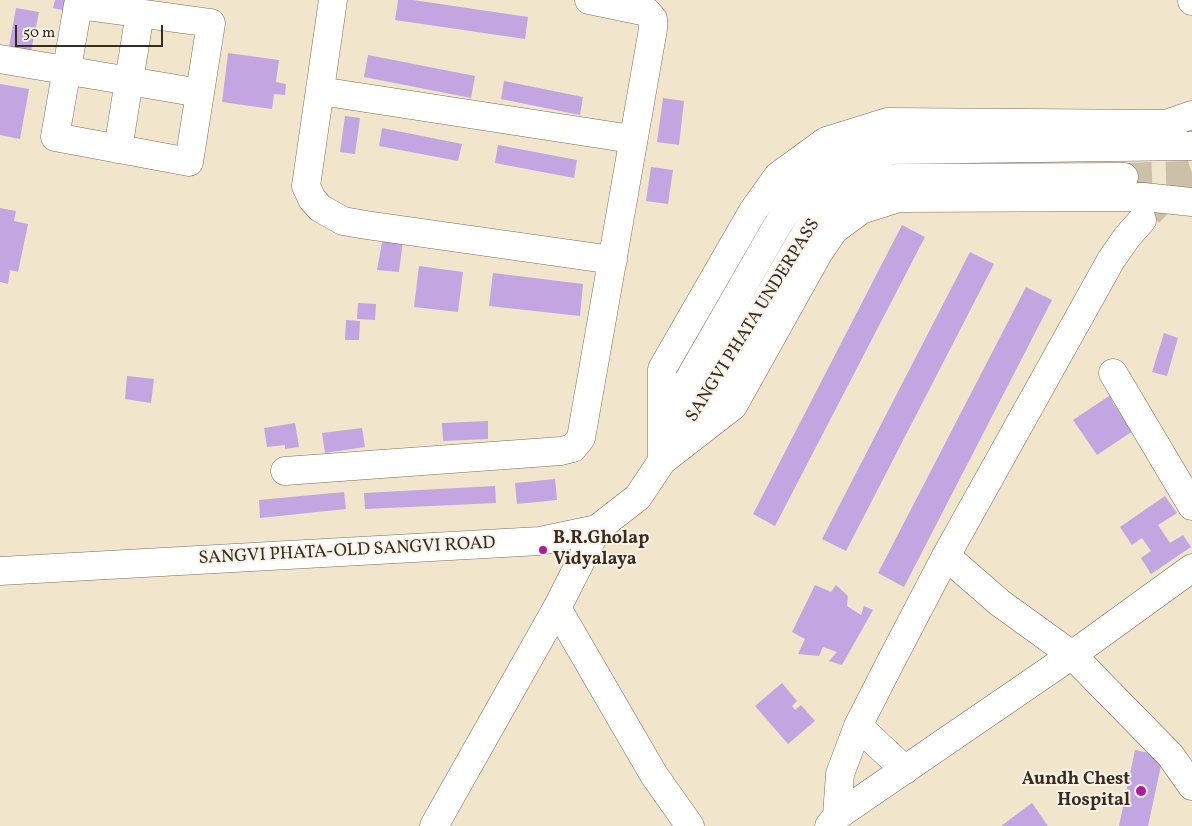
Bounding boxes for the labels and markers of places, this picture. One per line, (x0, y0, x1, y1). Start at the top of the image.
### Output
place label: B.R.Gholap Vidyalaya (553, 529, 649, 572)
marker: B.R.Gholap Vidyalaya (537, 544, 549, 556)
place label: Aundh Chest Hospital (1022, 770, 1130, 812)
marker: Aundh Chest Hospital (1134, 784, 1148, 798)

